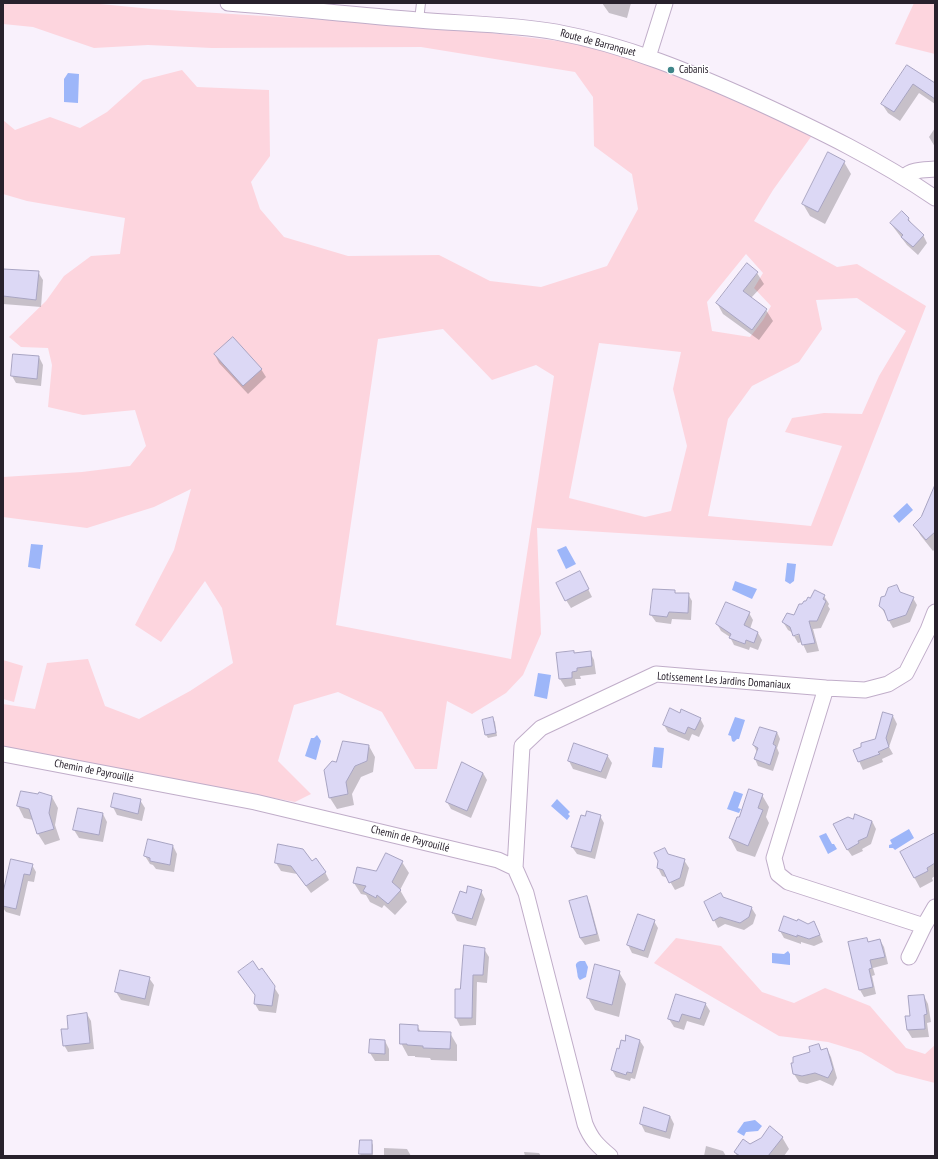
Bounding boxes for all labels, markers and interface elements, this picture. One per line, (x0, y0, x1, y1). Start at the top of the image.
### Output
street label: Route de Barranquet (559, 27, 637, 59)
place label: Cabanis (679, 63, 708, 77)
marker: Cabanis (666, 65, 676, 75)
street label: Lotissement Les Jardins Domaniaux (657, 670, 791, 692)
street label: Chemin de Payrouillé (53, 757, 135, 785)
street label: Chemin de Payrouillé (369, 823, 451, 855)

